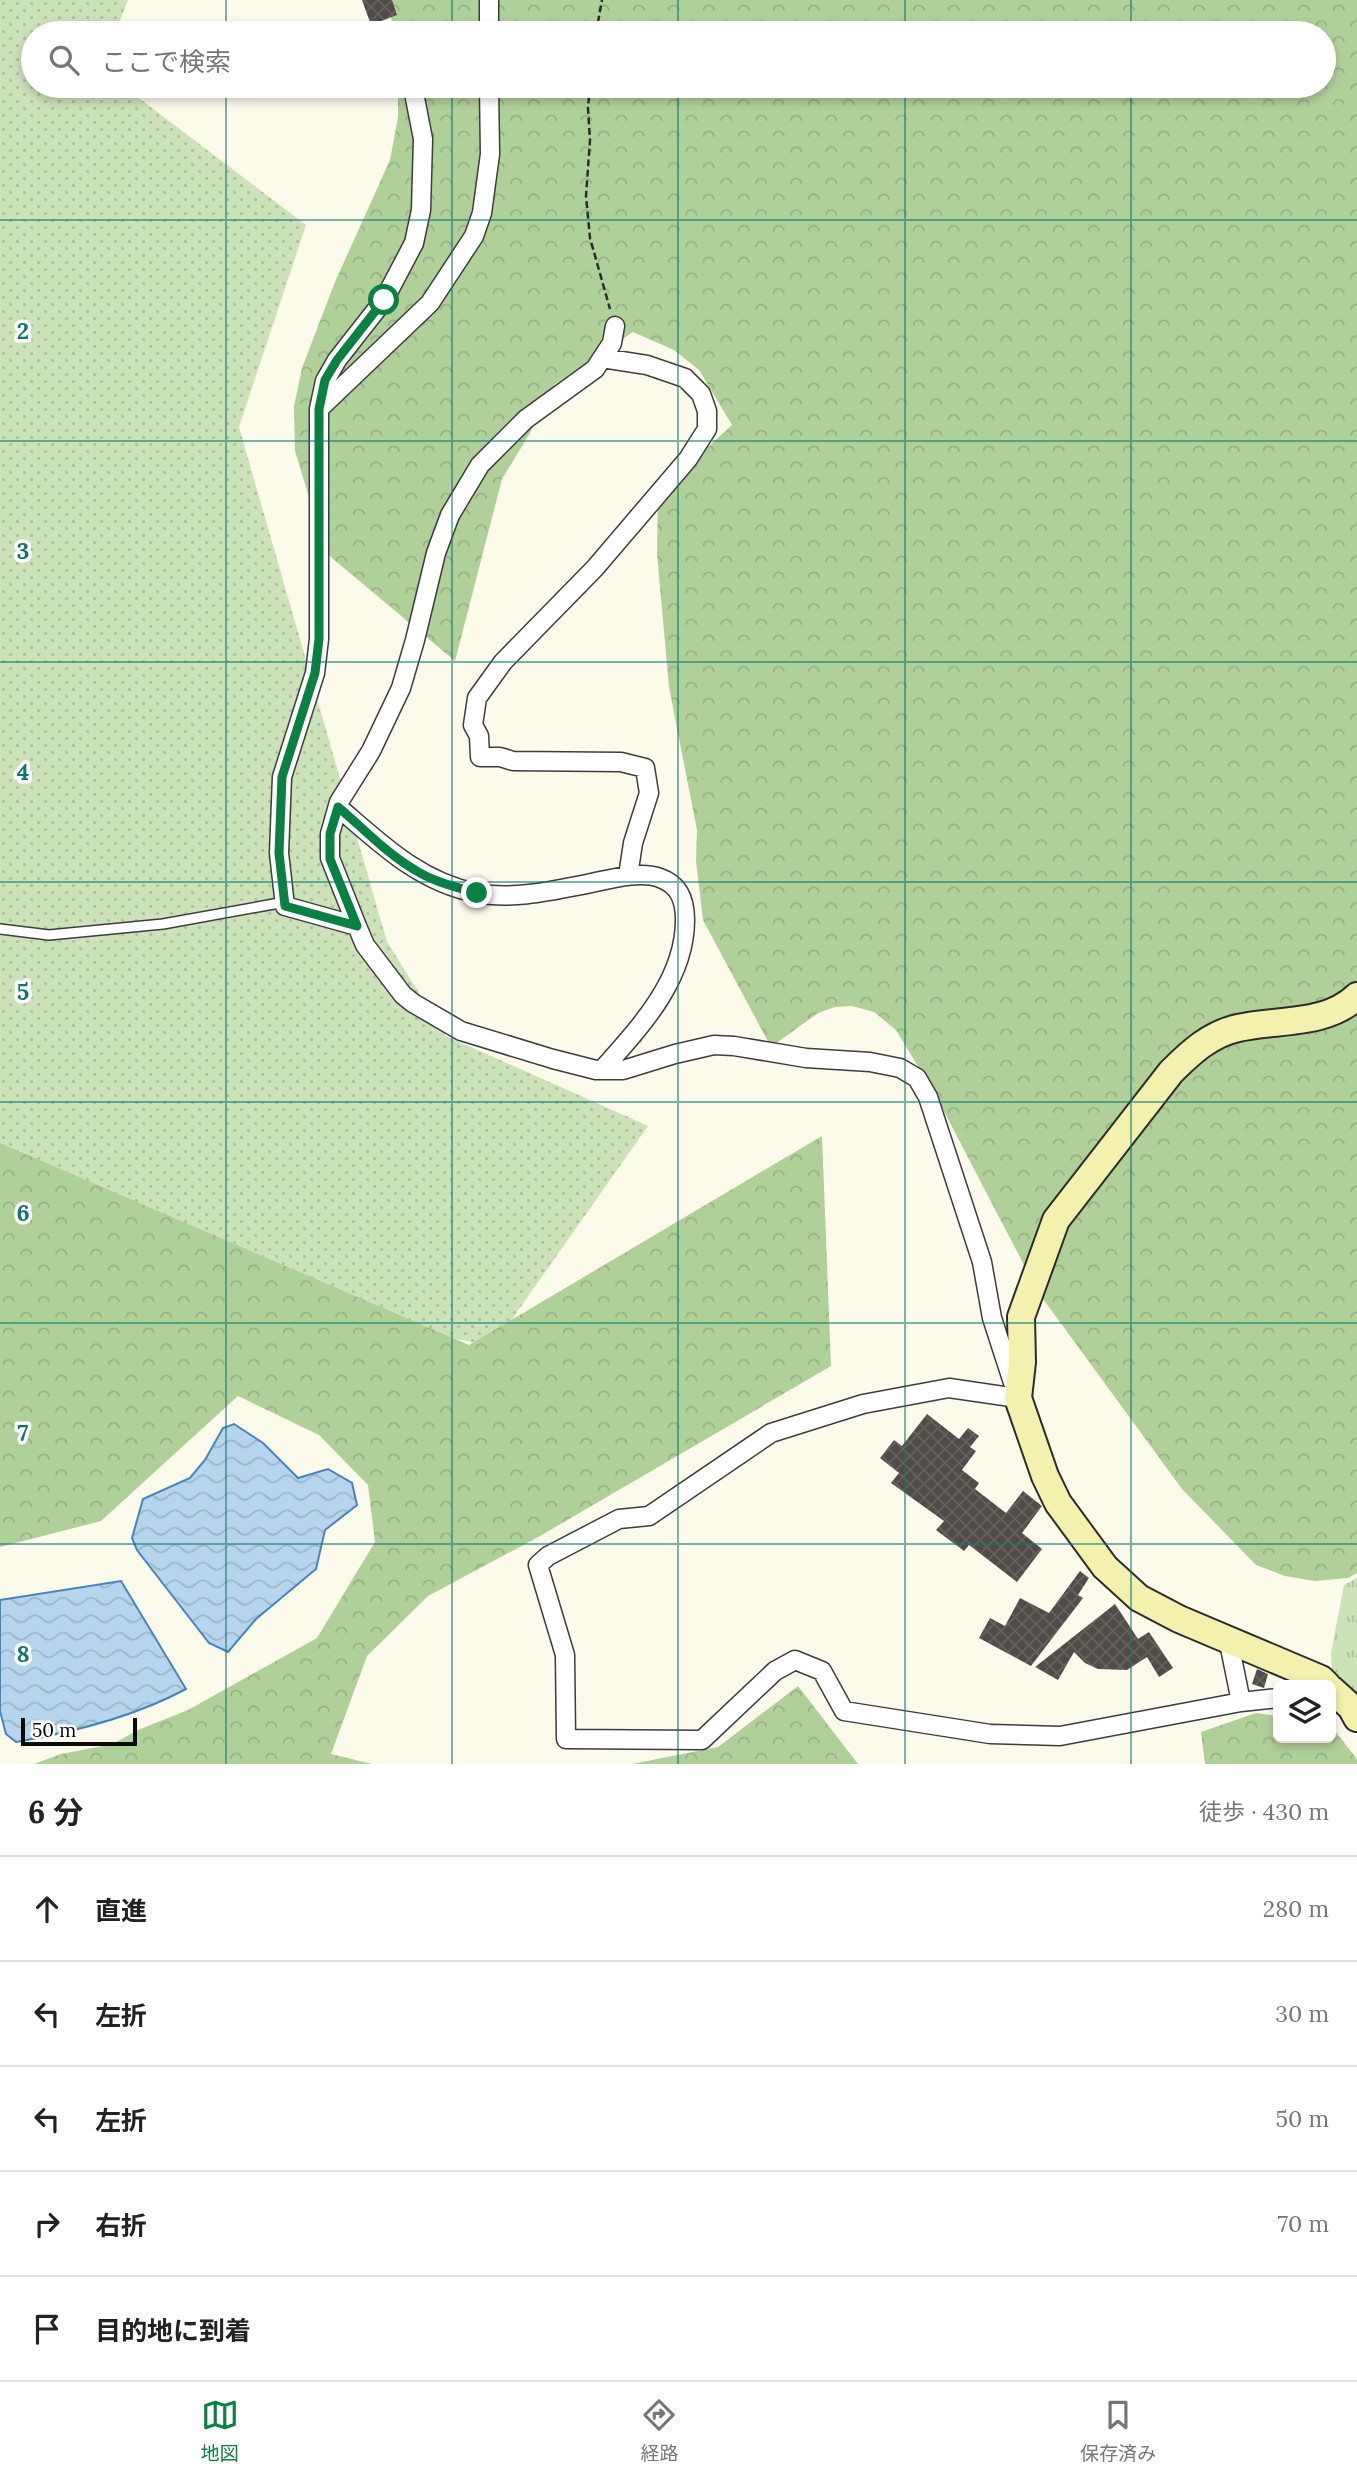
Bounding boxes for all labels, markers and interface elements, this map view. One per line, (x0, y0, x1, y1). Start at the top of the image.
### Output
search box (21, 21, 1336, 98)
icon: search (45, 41, 83, 79)
text: ここで検索 (101, 45, 231, 78)
route start (368, 284, 399, 315)
text: 2 (17, 316, 29, 345)
text: 3 (17, 536, 29, 565)
text: 4 (17, 757, 29, 786)
route end (461, 877, 492, 908)
text: 5 (17, 977, 29, 1006)
text: 6 (16, 1198, 30, 1227)
text: 7 (18, 1418, 29, 1447)
text: 8 (16, 1639, 30, 1668)
map controls (1273, 1680, 1336, 1743)
button: layers (1273, 1680, 1336, 1743)
scale bar (21, 1715, 136, 1747)
text: 50 m (32, 1718, 76, 1742)
text: 6 分 (28, 1793, 83, 1831)
text: 徒歩 · 430 m (1199, 1797, 1329, 1826)
icon: ahead (28, 1890, 66, 1928)
text: 直進 (95, 1894, 147, 1927)
text: 280 m (1263, 1894, 1329, 1923)
icon: left (28, 1995, 66, 2033)
text: 左折 (95, 1999, 147, 2032)
text: 30 m (1275, 1999, 1329, 2028)
icon: left (28, 2100, 66, 2138)
text: 左折 (95, 2104, 147, 2137)
text: 50 m (1276, 2104, 1329, 2133)
icon: right (28, 2205, 66, 2243)
text: 右折 (95, 2209, 147, 2242)
text: 70 m (1278, 2209, 1329, 2238)
icon: arrive (28, 2310, 66, 2348)
text: 目的地に到着 (95, 2314, 251, 2347)
tab: 地図 (201, 2396, 239, 2465)
tab: 経路 (640, 2396, 678, 2465)
tab: 保存済み (1080, 2396, 1156, 2465)

